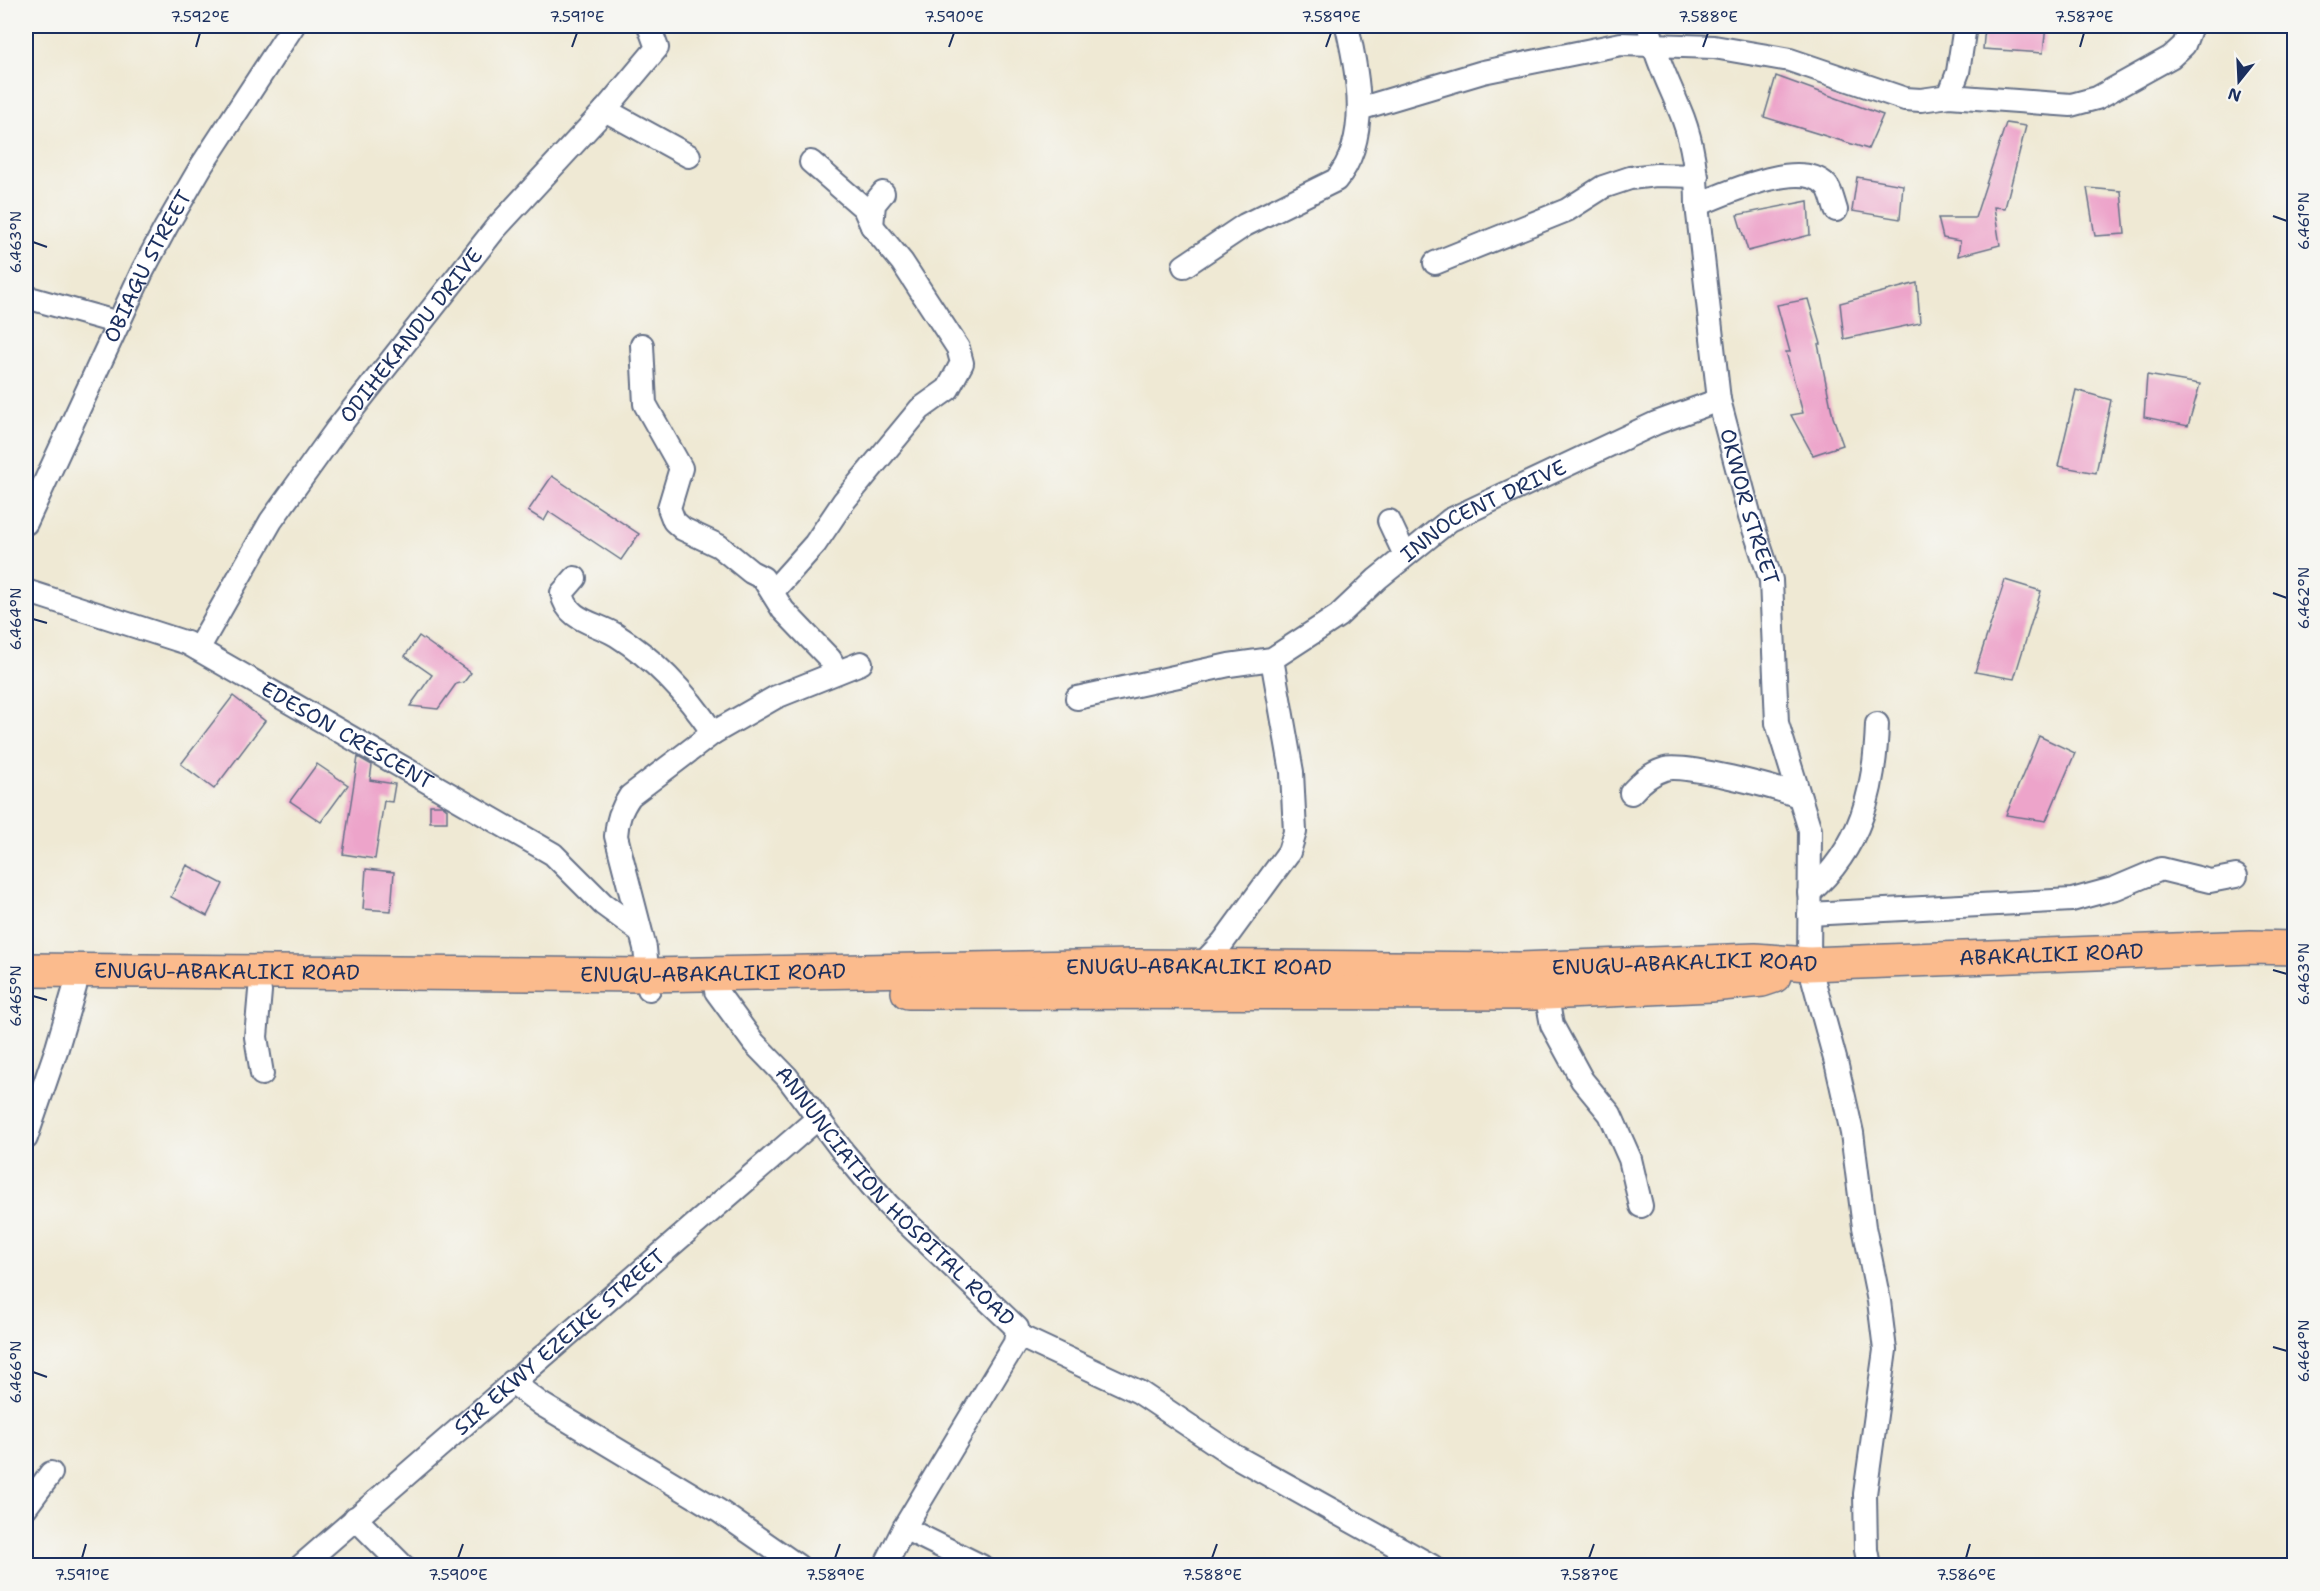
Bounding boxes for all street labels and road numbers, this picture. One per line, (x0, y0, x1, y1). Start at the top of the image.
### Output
street label: OBIAGU STREET (97, 185, 198, 347)
street label: ODIHEKANDU DRIVE (333, 242, 489, 429)
street label: OKWOR STREET (1713, 425, 1786, 589)
street label: INNOCENT DRIVE (1395, 453, 1571, 568)
street label: EDESON CRESCENT (256, 675, 439, 796)
street label: ABAKALIKI ROAD (1959, 937, 2144, 972)
street label: ENUGU-ABAKALIKI ROAD (1551, 946, 1818, 982)
street label: ENUGU-ABAKALIKI ROAD (1066, 952, 1332, 982)
street label: ENUGU-ABAKALIKI ROAD (94, 957, 360, 987)
street label: ENUGU-ABAKALIKI ROAD (580, 957, 846, 989)
street label: ANNUNCIATION HOSPITAL ROAD (769, 1059, 1021, 1333)
street label: SIR EKWY EZEIKE STREET (448, 1242, 671, 1442)

